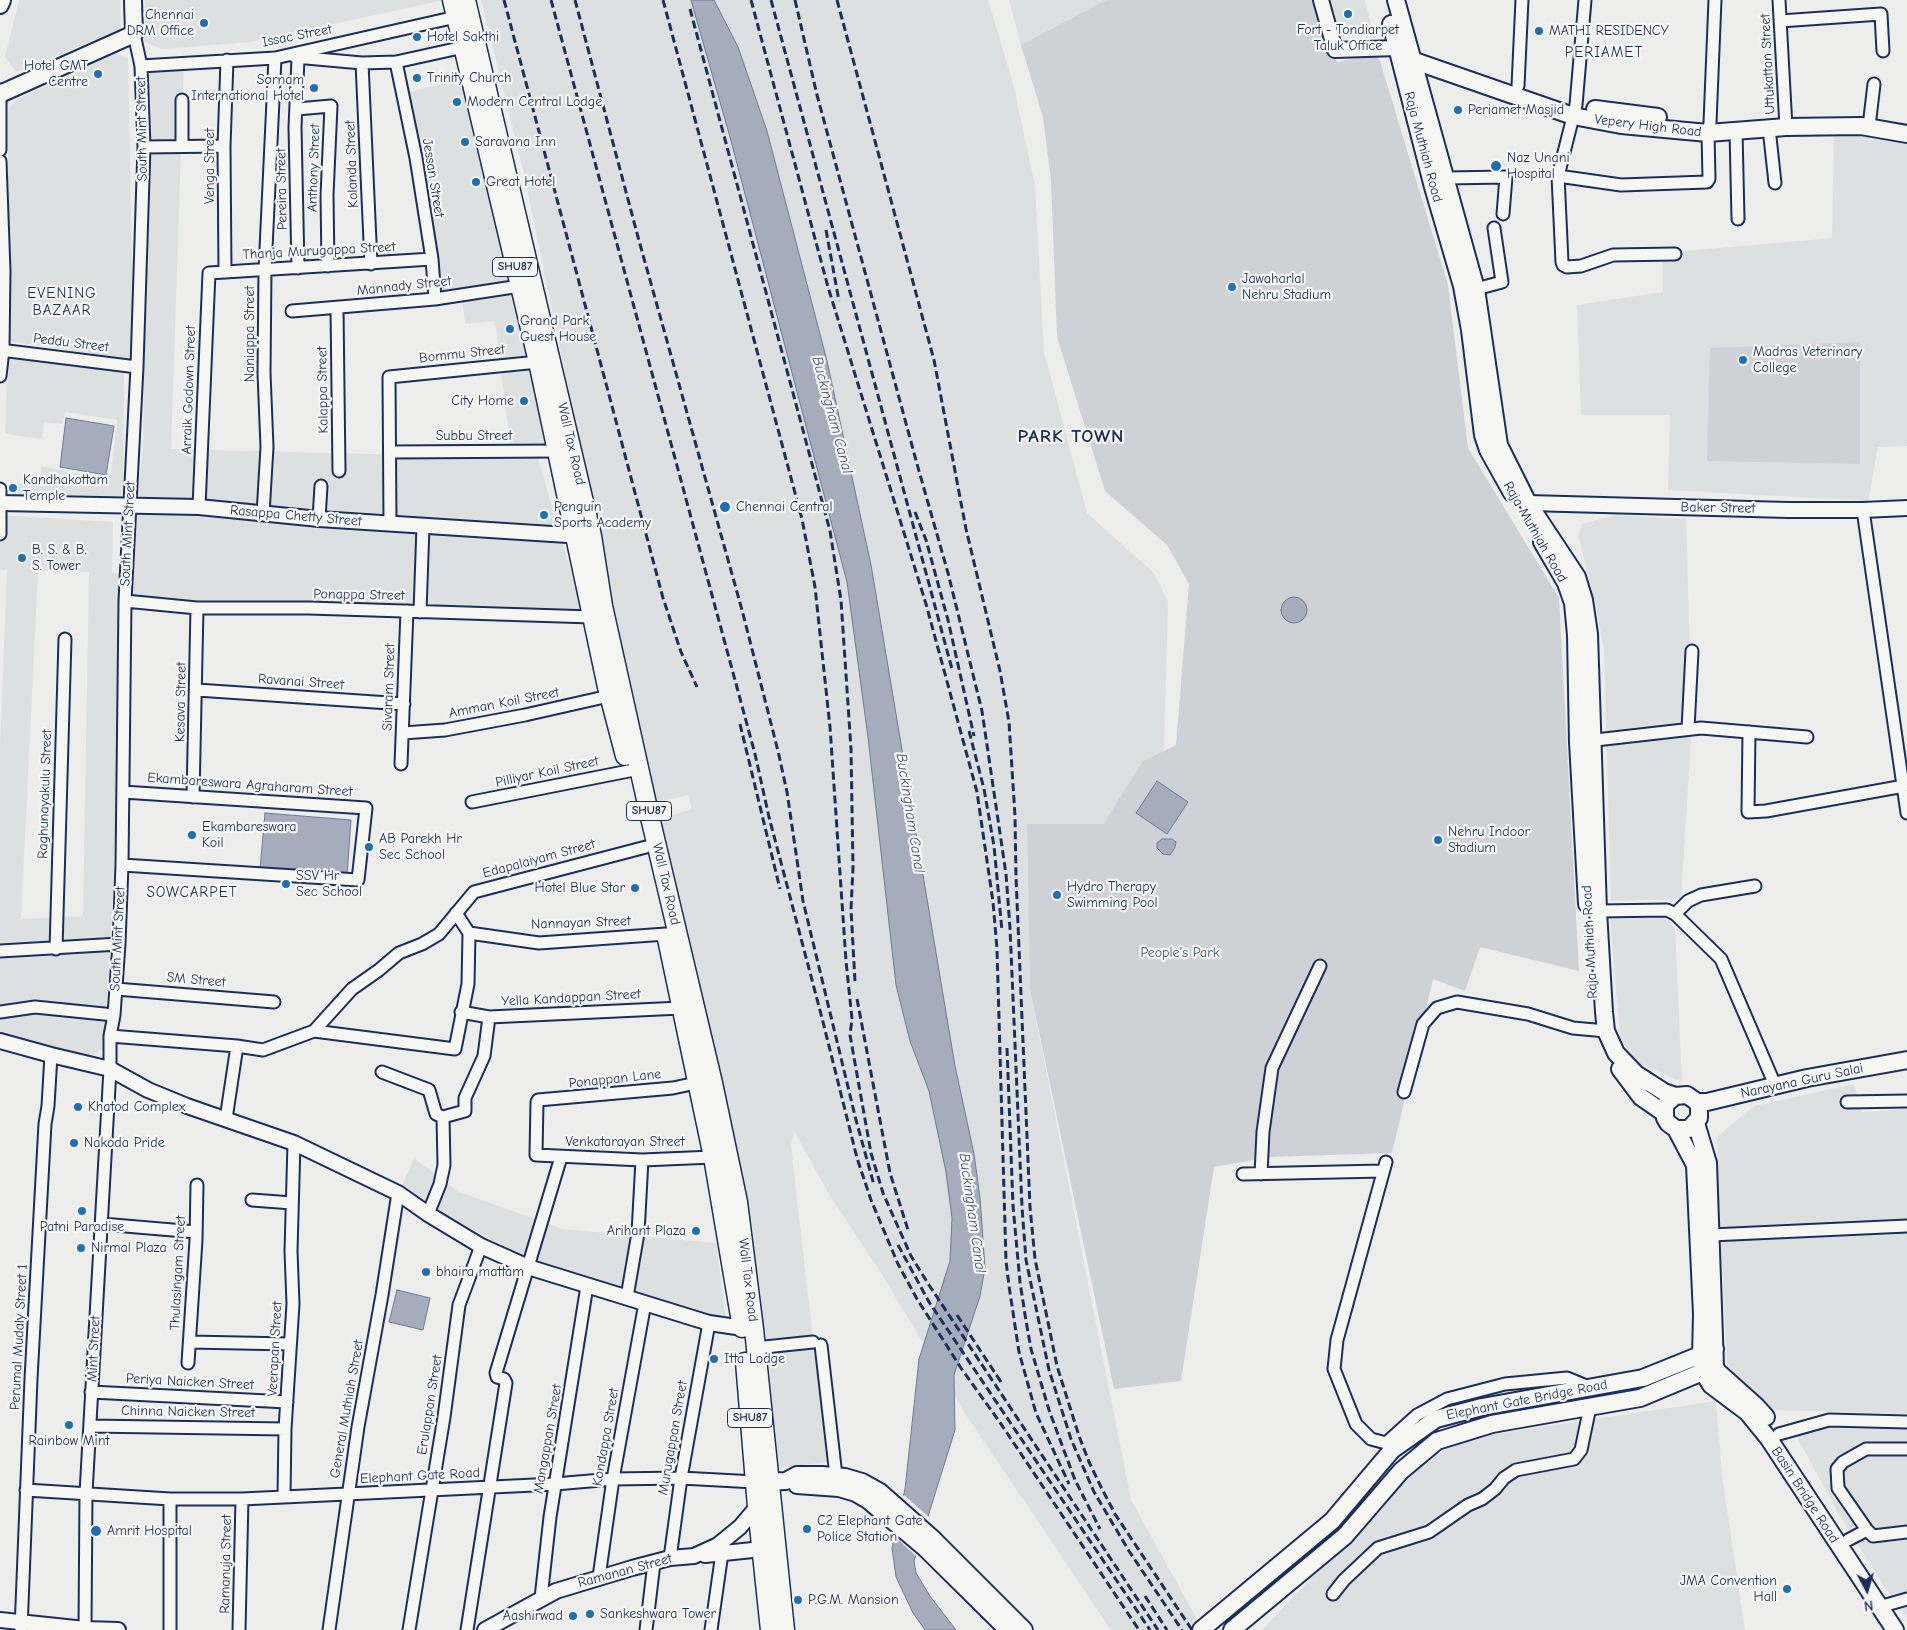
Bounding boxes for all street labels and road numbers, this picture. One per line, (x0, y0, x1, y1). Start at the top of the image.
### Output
street label: Uttukattan Street (1757, 13, 1779, 115)
street label: Issac Street (261, 21, 333, 51)
street label: South Mint Street (133, 76, 151, 182)
street label: Raja Muthiah Road (1400, 90, 1446, 204)
street label: Vepery High Road (1594, 111, 1702, 141)
street label: Kolanda Street (342, 120, 362, 208)
street label: Anthony Street (304, 123, 324, 213)
street label: Venga Street (202, 128, 218, 204)
street label: Jessan Street (418, 137, 448, 219)
street label: Pereira Street (273, 148, 291, 230)
street label: Thanja Murugappa Street (242, 239, 396, 263)
road number: SHU87 (492, 258, 538, 276)
street label: Mannady Street (356, 273, 452, 299)
street label: Naniappa Street (242, 286, 258, 382)
street label: Arraik Godown Street (178, 325, 200, 455)
street label: Peddu Street (32, 330, 110, 356)
street label: Bommu Street (418, 341, 506, 367)
street label: Kalappa Street (314, 346, 332, 434)
street label: Wall Tax Road (553, 401, 589, 487)
street label: Subbu Street (436, 428, 512, 444)
street label: Raja Muthiah Road (1499, 479, 1571, 585)
street label: South Mint Street (117, 481, 139, 587)
street label: Baker Street (1681, 499, 1755, 517)
street label: Rasappa Chetty Street (229, 502, 363, 530)
street label: Ponappa Street (313, 586, 405, 604)
street label: Sivaram Street (379, 643, 399, 731)
street label: Kesava Street (172, 662, 190, 742)
street label: Ravanai Street (257, 671, 345, 693)
street label: Amman Koil Street (447, 684, 561, 722)
street label: Raghunayakulu Street (34, 729, 56, 859)
street label: Pilliyar Koil Street (494, 753, 600, 791)
street label: Ekambareswara Agraharam Street (147, 769, 353, 801)
road number: SHU87 (626, 801, 672, 820)
street label: Edapalaiyam Street (481, 836, 597, 882)
street label: Wall Tax Road (648, 841, 684, 927)
street label: Raja Muthiah Road (1579, 885, 1601, 999)
street label: South Mint Street (107, 886, 129, 992)
street label: Nannayan Street (531, 913, 631, 933)
street label: SM Street (166, 969, 226, 991)
street label: Yella Kandappan Street (501, 986, 641, 1010)
street label: Narayana Guru Salai (1739, 1060, 1865, 1102)
street label: Ponappan Lane (568, 1066, 662, 1092)
street label: Venkatarayan Street (565, 1134, 685, 1150)
street label: Thulasingam Street (167, 1215, 189, 1331)
street label: Wall Tax Road (735, 1237, 761, 1323)
street label: Perumal Mudaly Street 1 (7, 1263, 31, 1411)
street label: Veerapan Street (264, 1301, 286, 1397)
street label: Mint Street (84, 1315, 104, 1383)
street label: General Muthiah Street (327, 1339, 367, 1479)
street label: Erulappan Street (414, 1354, 446, 1456)
street label: Periya Naicken Street (126, 1370, 254, 1394)
street label: Elephant Gate Bridge Road (1445, 1376, 1609, 1424)
street label: Murugappan Street (655, 1380, 691, 1496)
street label: Mangappan Street (530, 1383, 566, 1495)
street label: Kondappa Street (589, 1387, 623, 1487)
street label: Chinna Naicken Street (121, 1402, 255, 1422)
road number: SHU87 (728, 1409, 772, 1428)
street label: Basin Bridge Road (1768, 1444, 1842, 1546)
street label: Elephant Gate Road (360, 1464, 480, 1488)
street label: Ramanuja Street (217, 1514, 235, 1614)
street label: Ramanan Street (576, 1550, 674, 1592)

